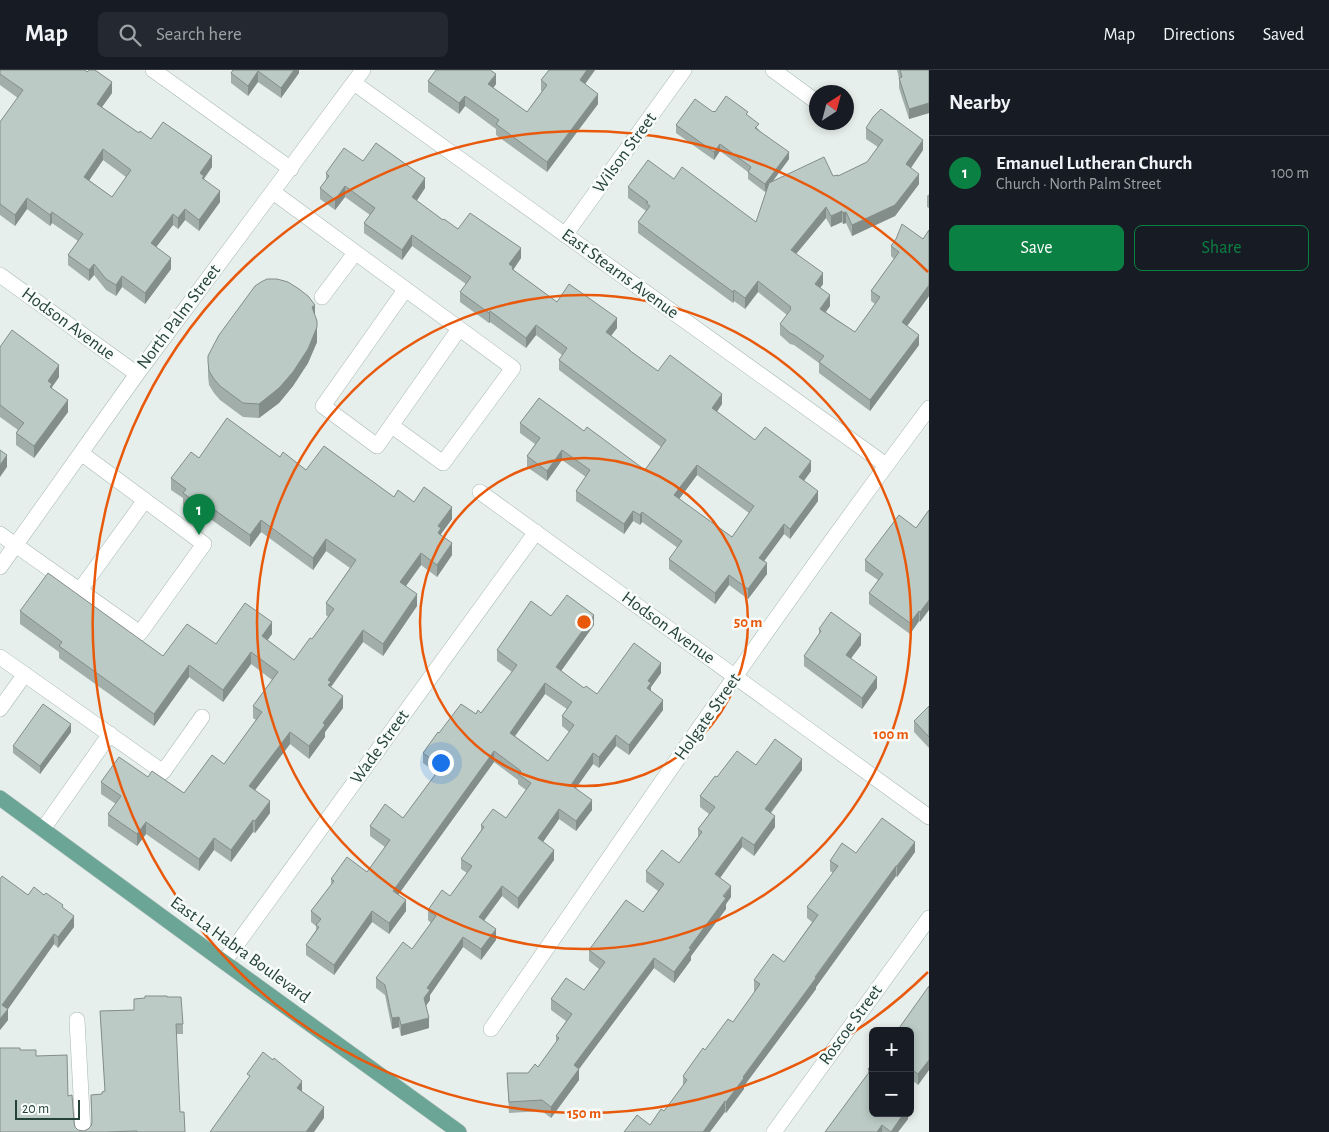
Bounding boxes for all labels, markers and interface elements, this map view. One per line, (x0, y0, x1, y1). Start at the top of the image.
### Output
search box (98, 12, 448, 57)
icon: search (116, 21, 144, 49)
text: Map (25, 22, 68, 46)
text: Search here (156, 25, 242, 44)
text: Map (1104, 26, 1135, 44)
text: Directions (1163, 26, 1235, 44)
text: Saved (1263, 26, 1304, 44)
north arrow (809, 85, 854, 130)
text: Nearby (949, 92, 1010, 113)
street label: Wilson Street (590, 109, 660, 197)
text: Emanuel Lutheran Church (996, 154, 1192, 173)
text: 1 (962, 165, 968, 181)
text: 100 m (1271, 165, 1309, 181)
text: Church · North Palm Street (996, 176, 1161, 192)
button: Save (949, 225, 1124, 271)
button: Share (1134, 225, 1309, 271)
street label: East Stearns Avenue (558, 226, 682, 322)
street label: North Palm Street (134, 261, 224, 373)
street label: Hodson Avenue (18, 284, 118, 364)
pin: 1 (183, 494, 215, 535)
street label: Hodson Avenue (618, 588, 718, 668)
centre of rings (575, 613, 593, 631)
text: 50 m (734, 615, 762, 630)
street label: Holgate Street (672, 670, 745, 764)
street label: Wade Street (347, 707, 413, 787)
text: 100 m (873, 727, 909, 742)
your location (428, 750, 454, 776)
street label: East La Habra Boulevard (167, 893, 313, 1007)
street label: Roscoe Street (816, 981, 886, 1068)
map controls (869, 1027, 914, 1117)
button: + (869, 1027, 914, 1072)
button: − (869, 1072, 914, 1117)
scale bar (15, 1097, 80, 1120)
text: 20 m (22, 1102, 49, 1116)
text: 150 m (567, 1106, 601, 1121)

